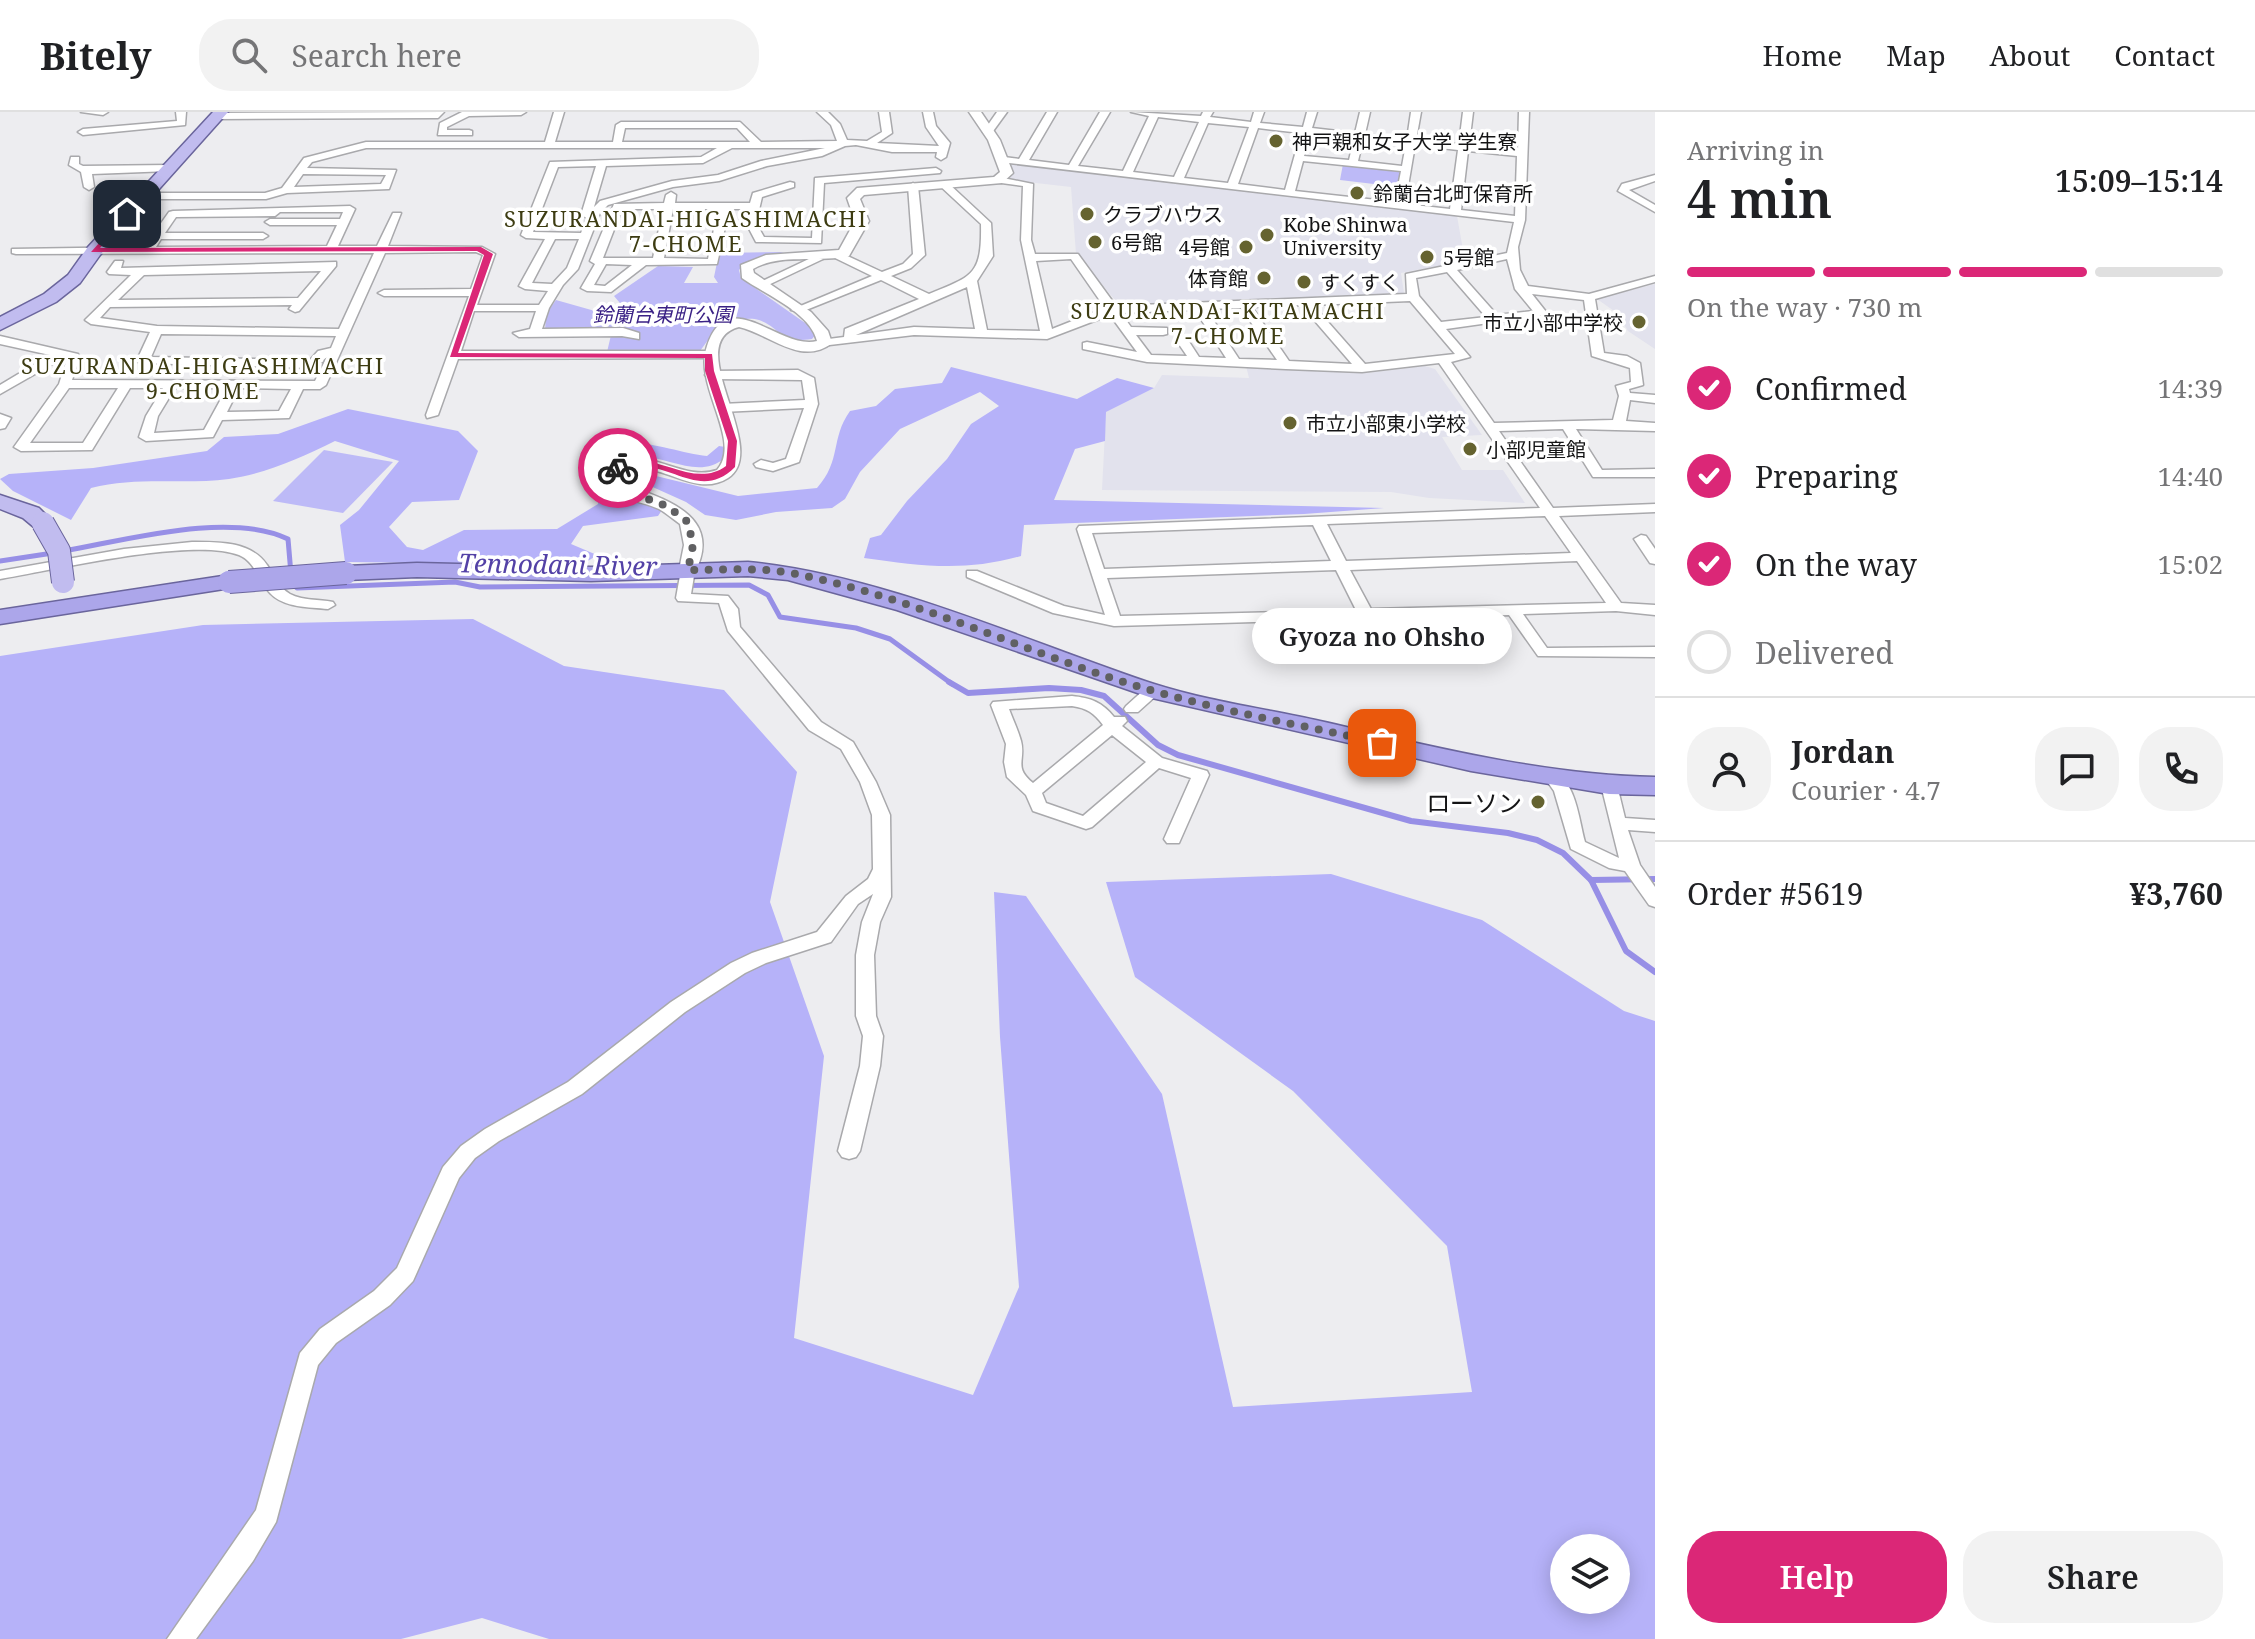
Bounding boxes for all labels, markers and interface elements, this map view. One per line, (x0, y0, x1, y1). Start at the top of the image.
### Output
search box (199, 19, 759, 91)
text: Bitely (40, 29, 151, 81)
icon: search (227, 33, 271, 77)
text: Search here (291, 35, 462, 76)
text: Home (1763, 36, 1842, 74)
text: Map (1886, 36, 1946, 74)
text: About (1990, 36, 2070, 74)
text: Contact (2114, 36, 2215, 74)
place label: 神戸親和女子大学 学生寮 (1292, 128, 1517, 155)
marker: 神戸親和女子大学 学生寮 (1267, 132, 1285, 150)
text: Arriving in (1687, 132, 1824, 168)
text: 15:09–15:14 (2055, 160, 2223, 201)
text: 4 min (1687, 162, 1832, 233)
pin (93, 180, 161, 248)
place label: 鈴蘭台北町保育所 (1373, 180, 1533, 207)
marker: 鈴蘭台北町保育所 (1348, 184, 1366, 202)
icon: home (105, 192, 149, 236)
place label: クラブハウス (1103, 201, 1223, 228)
district label: SUZURANDAI-HIGASHIMACHI 7-CHOME (504, 203, 868, 258)
marker: クラブハウス (1078, 205, 1096, 223)
place label: Kobe Shinwa University (1283, 211, 1408, 261)
marker: Kobe Shinwa University (1258, 226, 1276, 244)
place label: 6号館 (1111, 229, 1162, 256)
marker: 6号館 (1086, 233, 1104, 251)
place label: 4号館 (1179, 234, 1230, 261)
marker: 4号館 (1237, 238, 1255, 256)
place label: 5号館 (1443, 244, 1494, 271)
marker: 5号館 (1418, 248, 1436, 266)
place label: 体育館 (1188, 265, 1248, 292)
marker: 体育館 (1255, 269, 1273, 287)
place label: すくすく (1320, 269, 1400, 296)
marker: すくすく (1295, 273, 1313, 291)
text: On the way · 730 m (1687, 289, 1922, 325)
district label: SUZURANDAI-KITAMACHI 7-CHOME (1070, 295, 1386, 350)
park label: 鈴蘭台東町公園 (593, 301, 736, 328)
place label: 市立小部中学校 (1483, 309, 1623, 336)
marker: 市立小部中学校 (1630, 313, 1648, 331)
district label: SUZURANDAI-HIGASHIMACHI 9-CHOME (21, 350, 385, 405)
icon: check (1687, 366, 1731, 410)
text: Confirmed (1755, 368, 1907, 409)
text: 14:39 (2157, 370, 2223, 406)
place label: 市立小部東小学校 (1306, 410, 1466, 437)
marker: 市立小部東小学校 (1281, 414, 1299, 432)
courier (578, 428, 658, 508)
place label: 小部児童館 (1486, 436, 1586, 463)
marker: 小部児童館 (1461, 440, 1479, 458)
icon: bike (596, 446, 640, 490)
icon: check (1687, 454, 1731, 498)
text: Preparing (1755, 456, 1898, 497)
text: 14:40 (2157, 458, 2223, 494)
icon: check (1687, 542, 1731, 586)
water label: Tennodani River (458, 544, 658, 584)
text: On the way (1755, 544, 1917, 585)
text: 15:02 (2157, 546, 2223, 582)
callout: Gyoza no Ohsho (1252, 607, 1512, 663)
text: Gyoza no Ohsho (1279, 618, 1485, 654)
text: Delivered (1755, 632, 1894, 673)
pin (1348, 709, 1416, 777)
icon: bag (1360, 721, 1404, 765)
button: person (1687, 727, 1771, 811)
button: chat (2035, 727, 2119, 811)
button: phone (2139, 727, 2223, 811)
text: Jordan (1791, 731, 1894, 772)
text: Courier · 4.7 (1791, 772, 1941, 808)
place label: ローソン (1426, 786, 1522, 819)
marker: ローソン (1529, 793, 1547, 811)
text: Order #5619 (1687, 873, 1864, 914)
text: ¥3,760 (2129, 873, 2223, 914)
button: Help (1687, 1531, 1947, 1623)
button: Share (1963, 1531, 2223, 1623)
map controls (1550, 1534, 1630, 1614)
button: layers (1550, 1534, 1630, 1614)

